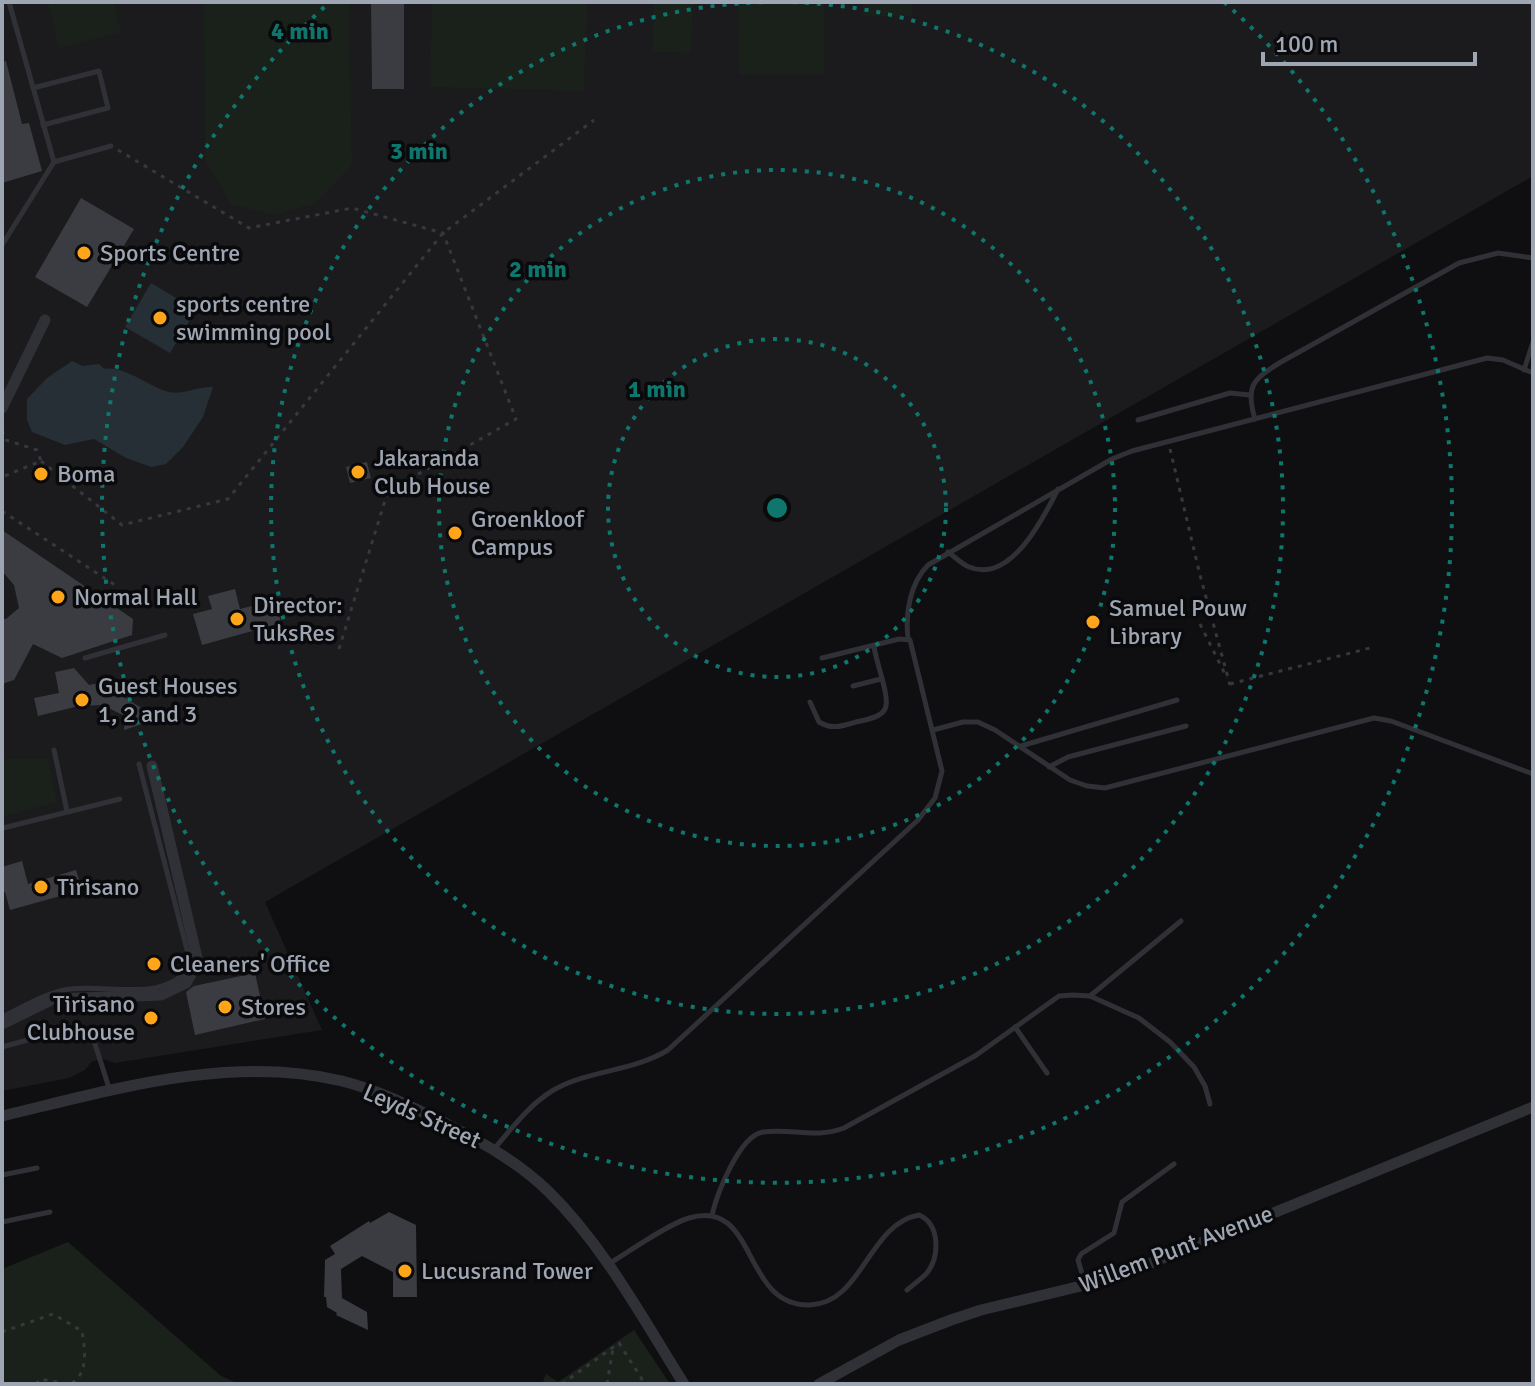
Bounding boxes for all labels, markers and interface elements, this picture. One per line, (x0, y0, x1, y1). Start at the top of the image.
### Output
text: 4 min (271, 16, 329, 46)
scale bar (1263, 16, 1475, 66)
text: 100 m (1275, 29, 1338, 59)
text: 3 min (390, 136, 448, 166)
place label: Sports Centre (100, 238, 240, 268)
marker: Sports Centre (75, 244, 93, 262)
text: 2 min (509, 254, 567, 284)
place label: sports centre swimming pool (176, 289, 331, 347)
marker: sports centre swimming pool (151, 309, 169, 327)
text: 1 min (628, 374, 686, 404)
place label: Jakaranda Club House (374, 443, 491, 501)
place label: Boma (57, 459, 115, 489)
marker: Jakaranda Club House (349, 463, 367, 481)
marker: Boma (32, 465, 50, 483)
centre of rings (763, 494, 791, 522)
place label: Groenkloof Campus (471, 504, 585, 562)
marker: Groenkloof Campus (446, 524, 464, 542)
place label: Normal Hall (74, 582, 197, 612)
marker: Normal Hall (49, 588, 67, 606)
place label: Director: TuksRes (253, 590, 343, 648)
place label: Samuel Pouw Library (1109, 593, 1247, 651)
marker: Director: TuksRes (228, 610, 246, 628)
marker: Samuel Pouw Library (1084, 613, 1102, 631)
place label: Guest Houses 1, 2 and 3 (98, 671, 238, 729)
marker: Guest Houses 1, 2 and 3 (73, 691, 91, 709)
place label: Tirisano (57, 872, 139, 902)
marker: Tirisano (32, 878, 50, 896)
place label: Cleaners' Office (170, 949, 330, 979)
marker: Cleaners' Office (145, 955, 163, 973)
place label: Tirisano Clubhouse (27, 989, 135, 1047)
place label: Stores (241, 992, 306, 1022)
marker: Stores (216, 998, 234, 1016)
marker: Tirisano Clubhouse (142, 1009, 160, 1027)
street label: Leyds Street (358, 1077, 486, 1155)
street label: Willem Punt Avenue (1075, 1198, 1277, 1300)
place label: Lucusrand Tower (421, 1256, 593, 1286)
marker: Lucusrand Tower (396, 1262, 414, 1280)

